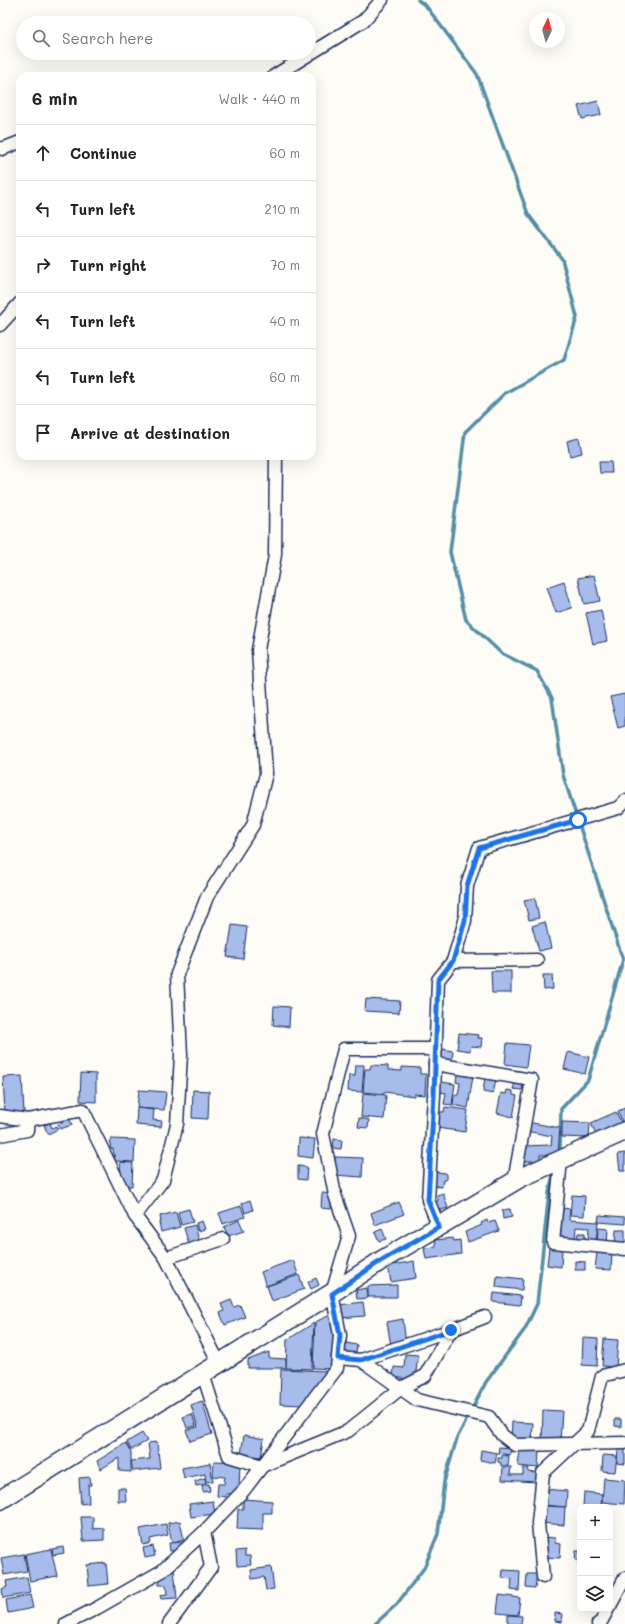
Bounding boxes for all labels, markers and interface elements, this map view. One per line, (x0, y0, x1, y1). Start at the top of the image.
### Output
north arrow (529, 12, 565, 48)
search box (16, 16, 316, 60)
icon: search (30, 27, 52, 49)
text: Search here (62, 28, 153, 48)
text: 6 min (32, 87, 77, 109)
text: Walk · 440 m (219, 90, 300, 107)
icon: ahead (32, 142, 54, 164)
text: Continue (70, 143, 137, 163)
text: 60 m (270, 144, 300, 161)
icon: left (32, 198, 54, 220)
text: Turn left (70, 199, 135, 219)
text: 210 m (264, 200, 300, 217)
icon: right (32, 254, 54, 276)
text: Turn right (70, 255, 147, 275)
text: 70 m (270, 256, 300, 273)
icon: left (32, 310, 54, 332)
text: Turn left (70, 311, 135, 331)
text: 40 m (270, 312, 300, 329)
icon: left (32, 366, 54, 388)
text: Turn left (70, 367, 135, 387)
text: 60 m (270, 368, 300, 385)
icon: arrive (32, 422, 54, 444)
text: Arrive at destination (70, 423, 230, 443)
route start (569, 811, 587, 829)
route end (442, 1321, 460, 1339)
map controls (577, 1504, 613, 1612)
button: + (577, 1504, 613, 1540)
button: − (577, 1540, 613, 1576)
button: layers (577, 1576, 613, 1612)

